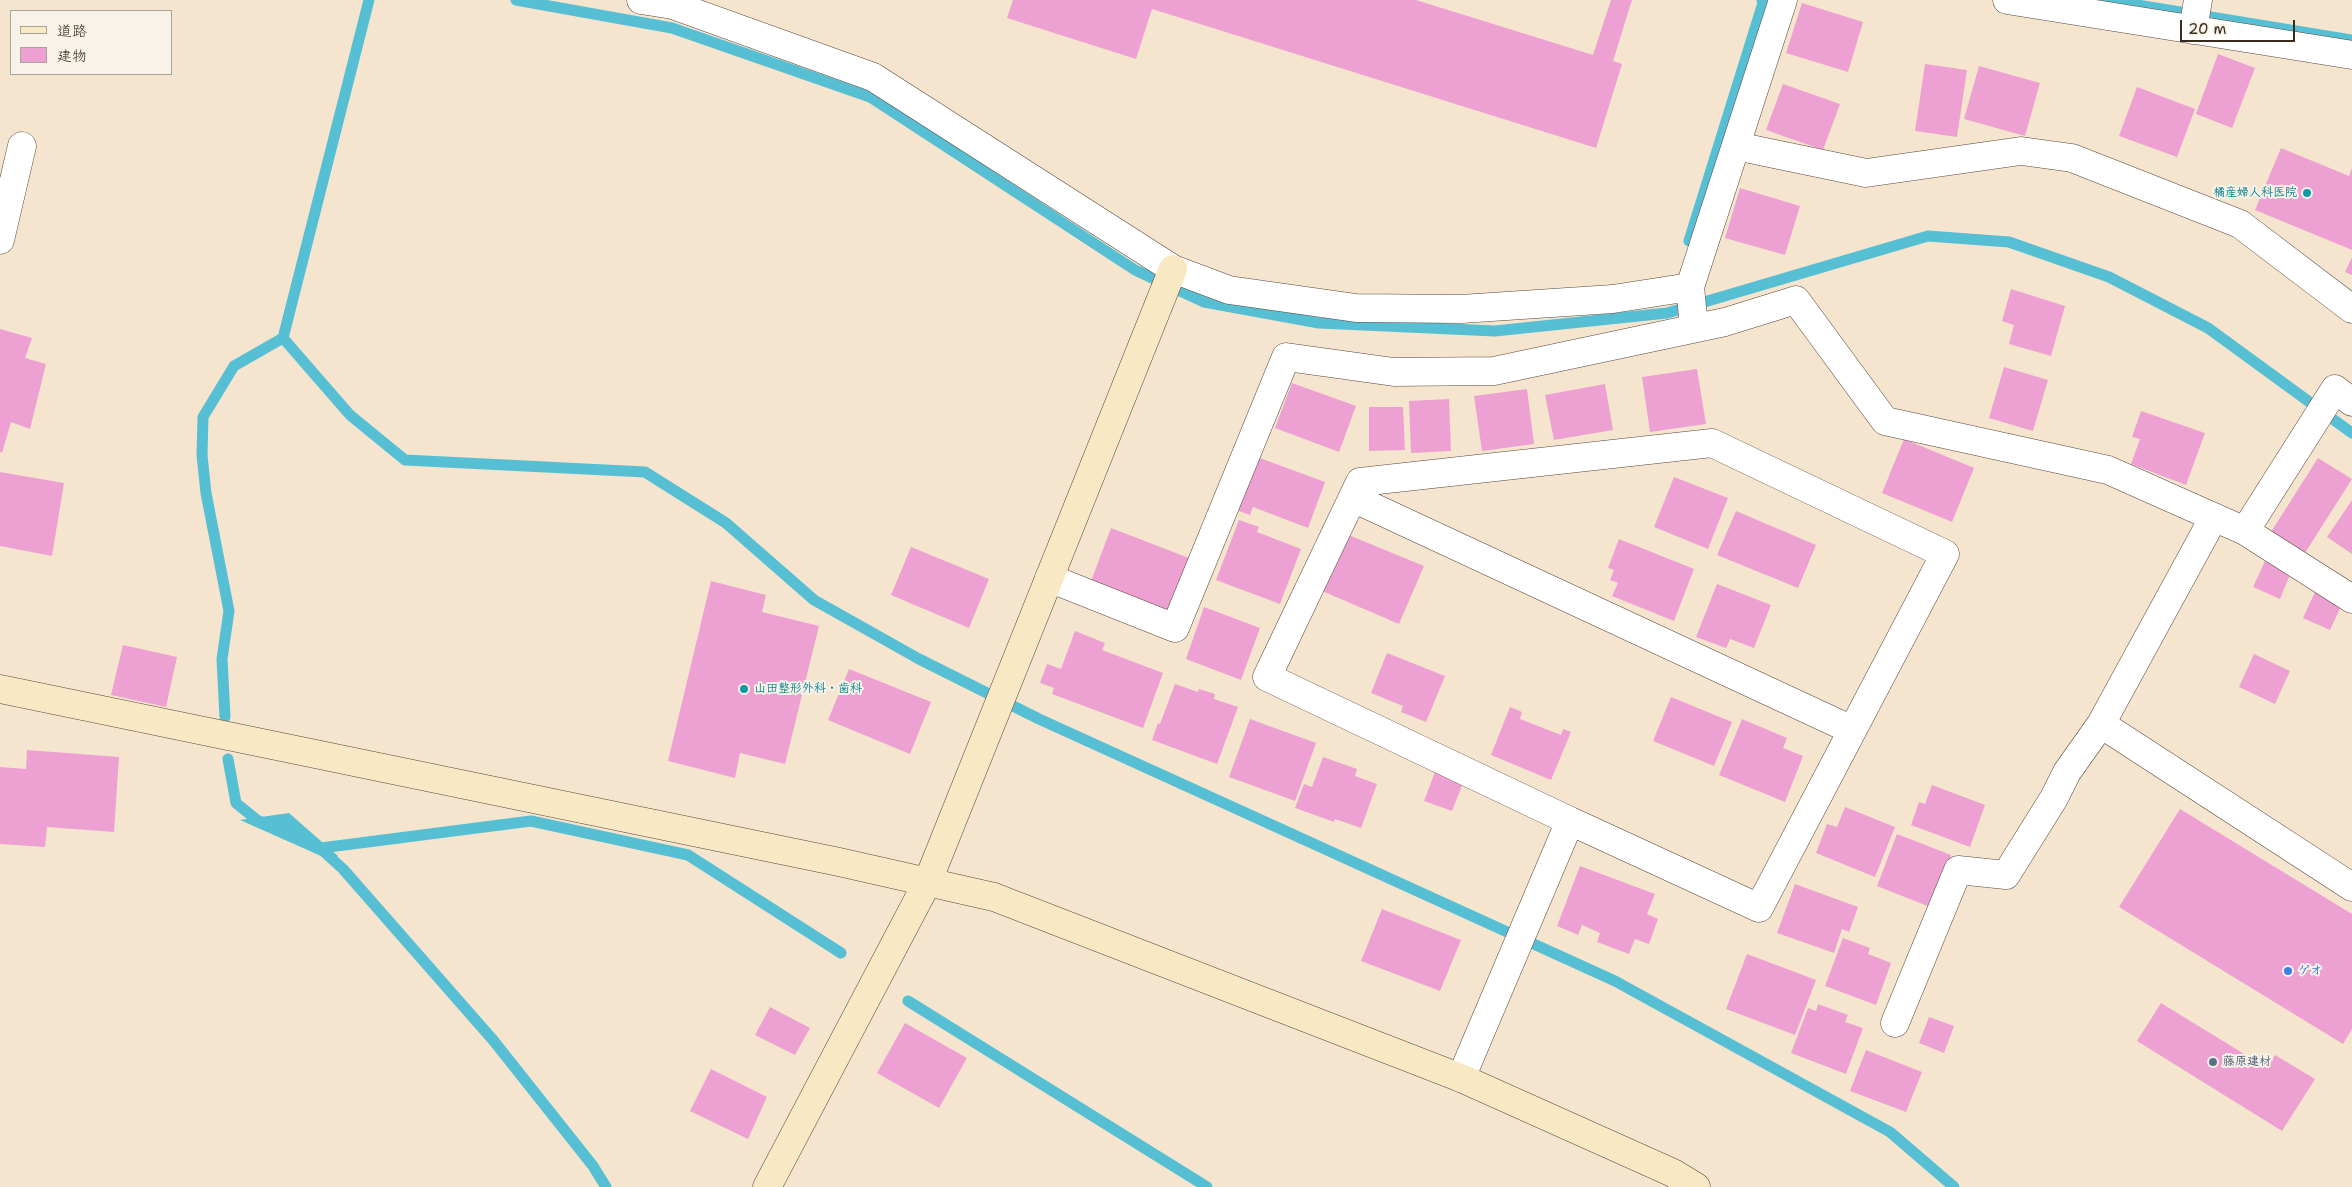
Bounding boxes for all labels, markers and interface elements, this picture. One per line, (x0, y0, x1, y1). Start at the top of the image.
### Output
legend (10, 10, 172, 75)
scale bar (2182, 10, 2297, 42)
text: 20 m (2188, 19, 2227, 39)
text: 道路 (57, 21, 87, 41)
text: 建物 (57, 46, 87, 66)
place label: 橘産婦人科医院 (2213, 186, 2297, 200)
marker: 橘産婦人科医院 (2301, 187, 2313, 199)
place label: 山田整形外科・歯科 (754, 682, 862, 696)
marker: 山田整形外科・歯科 (738, 683, 750, 695)
place label: ゲオ (2298, 964, 2322, 978)
marker: ゲオ (2282, 965, 2294, 977)
place label: 藤原建材 (2223, 1055, 2271, 1069)
marker: 藤原建材 (2207, 1056, 2219, 1068)

